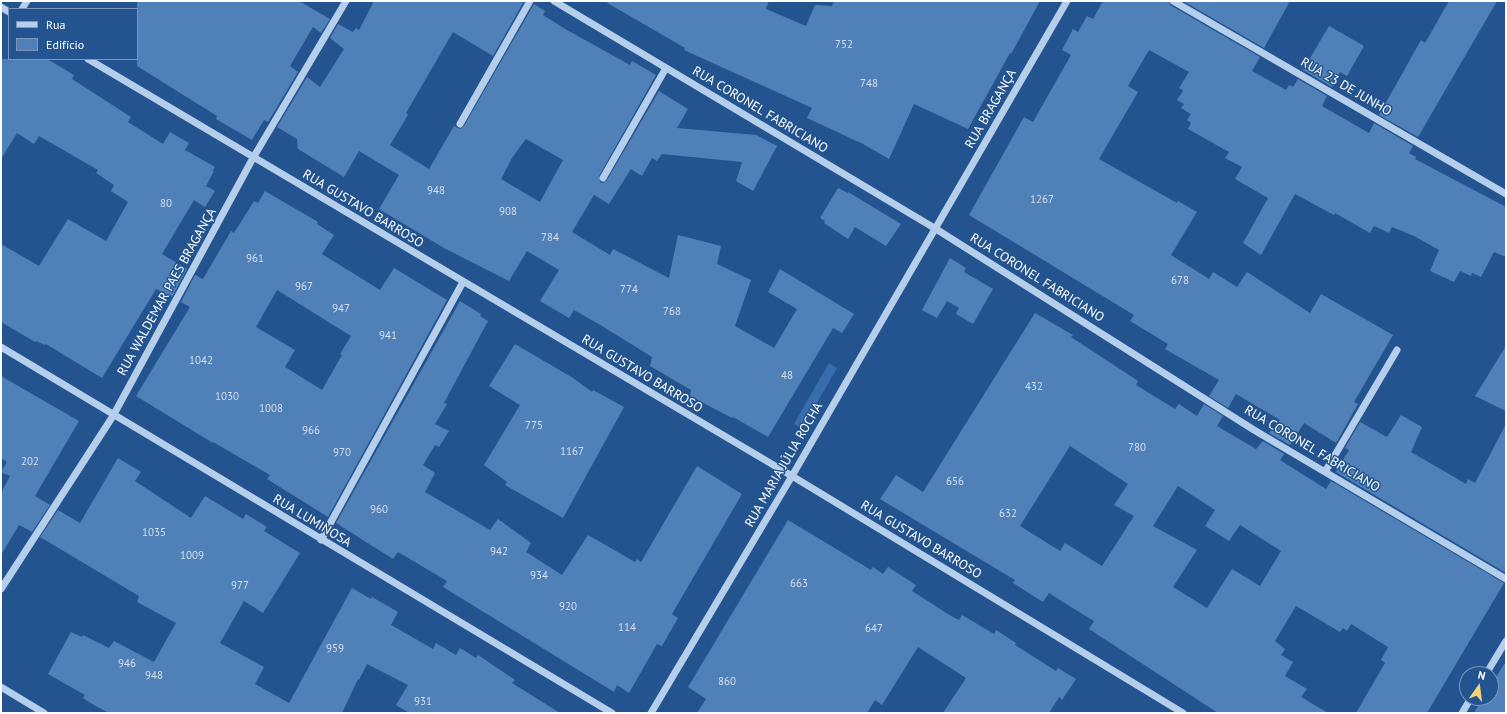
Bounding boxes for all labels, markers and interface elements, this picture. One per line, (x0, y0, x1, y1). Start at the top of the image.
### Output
legend (8, 8, 138, 60)
text: Rua (46, 17, 65, 32)
text: Edifício (46, 37, 84, 52)
house number: 752 (835, 38, 853, 52)
street label: RUA 23 DE JUNHO (1298, 55, 1394, 119)
street label: RUA CORONEL FABRICIANO (690, 63, 830, 157)
street label: RUA BRAGANÇA (962, 67, 1020, 151)
house number: 748 (860, 77, 878, 91)
street label: RUA GUSTAVO BARROSO (300, 167, 426, 251)
house number: 948 (427, 184, 445, 198)
house number: 1267 (1030, 193, 1054, 207)
house number: 80 (160, 197, 172, 211)
street label: RUA WALDEMAR PAES BRAGANÇA (114, 205, 220, 379)
house number: 908 (499, 205, 517, 219)
street label: RUA CORONEL FABRICIANO (967, 230, 1107, 326)
house number: 784 (541, 231, 559, 245)
house number: 961 (246, 252, 264, 266)
house number: 678 (1171, 274, 1189, 288)
house number: 967 (295, 280, 313, 294)
house number: 774 (620, 283, 638, 297)
house number: 947 (332, 302, 350, 316)
house number: 768 (663, 305, 681, 319)
house number: 941 (379, 329, 397, 343)
street label: RUA GUSTAVO BARROSO (579, 332, 705, 416)
house number: 1042 (189, 354, 213, 368)
house number: 48 (781, 369, 793, 383)
house number: 432 (1025, 380, 1043, 394)
house number: 1030 (215, 390, 239, 404)
street label: RUA MARIA JÚLIA ROCHA (742, 400, 826, 530)
house number: 1008 (259, 402, 283, 416)
street label: RUA CORONEL FABRICIANO (1242, 402, 1382, 496)
house number: 775 (525, 419, 543, 433)
house number: 966 (302, 424, 320, 438)
house number: 780 (1128, 441, 1146, 455)
house number: 1167 (560, 445, 584, 459)
house number: 970 (333, 446, 351, 460)
house number: 202 (21, 455, 39, 469)
house number: 656 (946, 475, 964, 489)
street label: RUA LUMINOSA (270, 491, 354, 551)
street label: RUA GUSTAVO BARROSO (858, 498, 984, 582)
house number: 960 (370, 503, 388, 517)
house number: 632 (999, 507, 1017, 521)
house number: 1035 (142, 526, 166, 540)
house number: 942 (490, 545, 508, 559)
house number: 1009 (180, 549, 204, 563)
house number: 934 (530, 569, 548, 583)
house number: 663 (790, 577, 808, 591)
house number: 977 (231, 579, 249, 593)
house number: 920 (559, 600, 577, 614)
house number: 114 (618, 621, 636, 635)
house number: 647 (865, 622, 883, 636)
house number: 959 (326, 642, 344, 656)
house number: 946 (118, 657, 136, 671)
north arrow (1459, 666, 1499, 706)
text: N (1476, 668, 1487, 683)
house number: 948 (145, 669, 163, 683)
house number: 860 (718, 675, 736, 689)
house number: 931 (414, 695, 432, 709)

